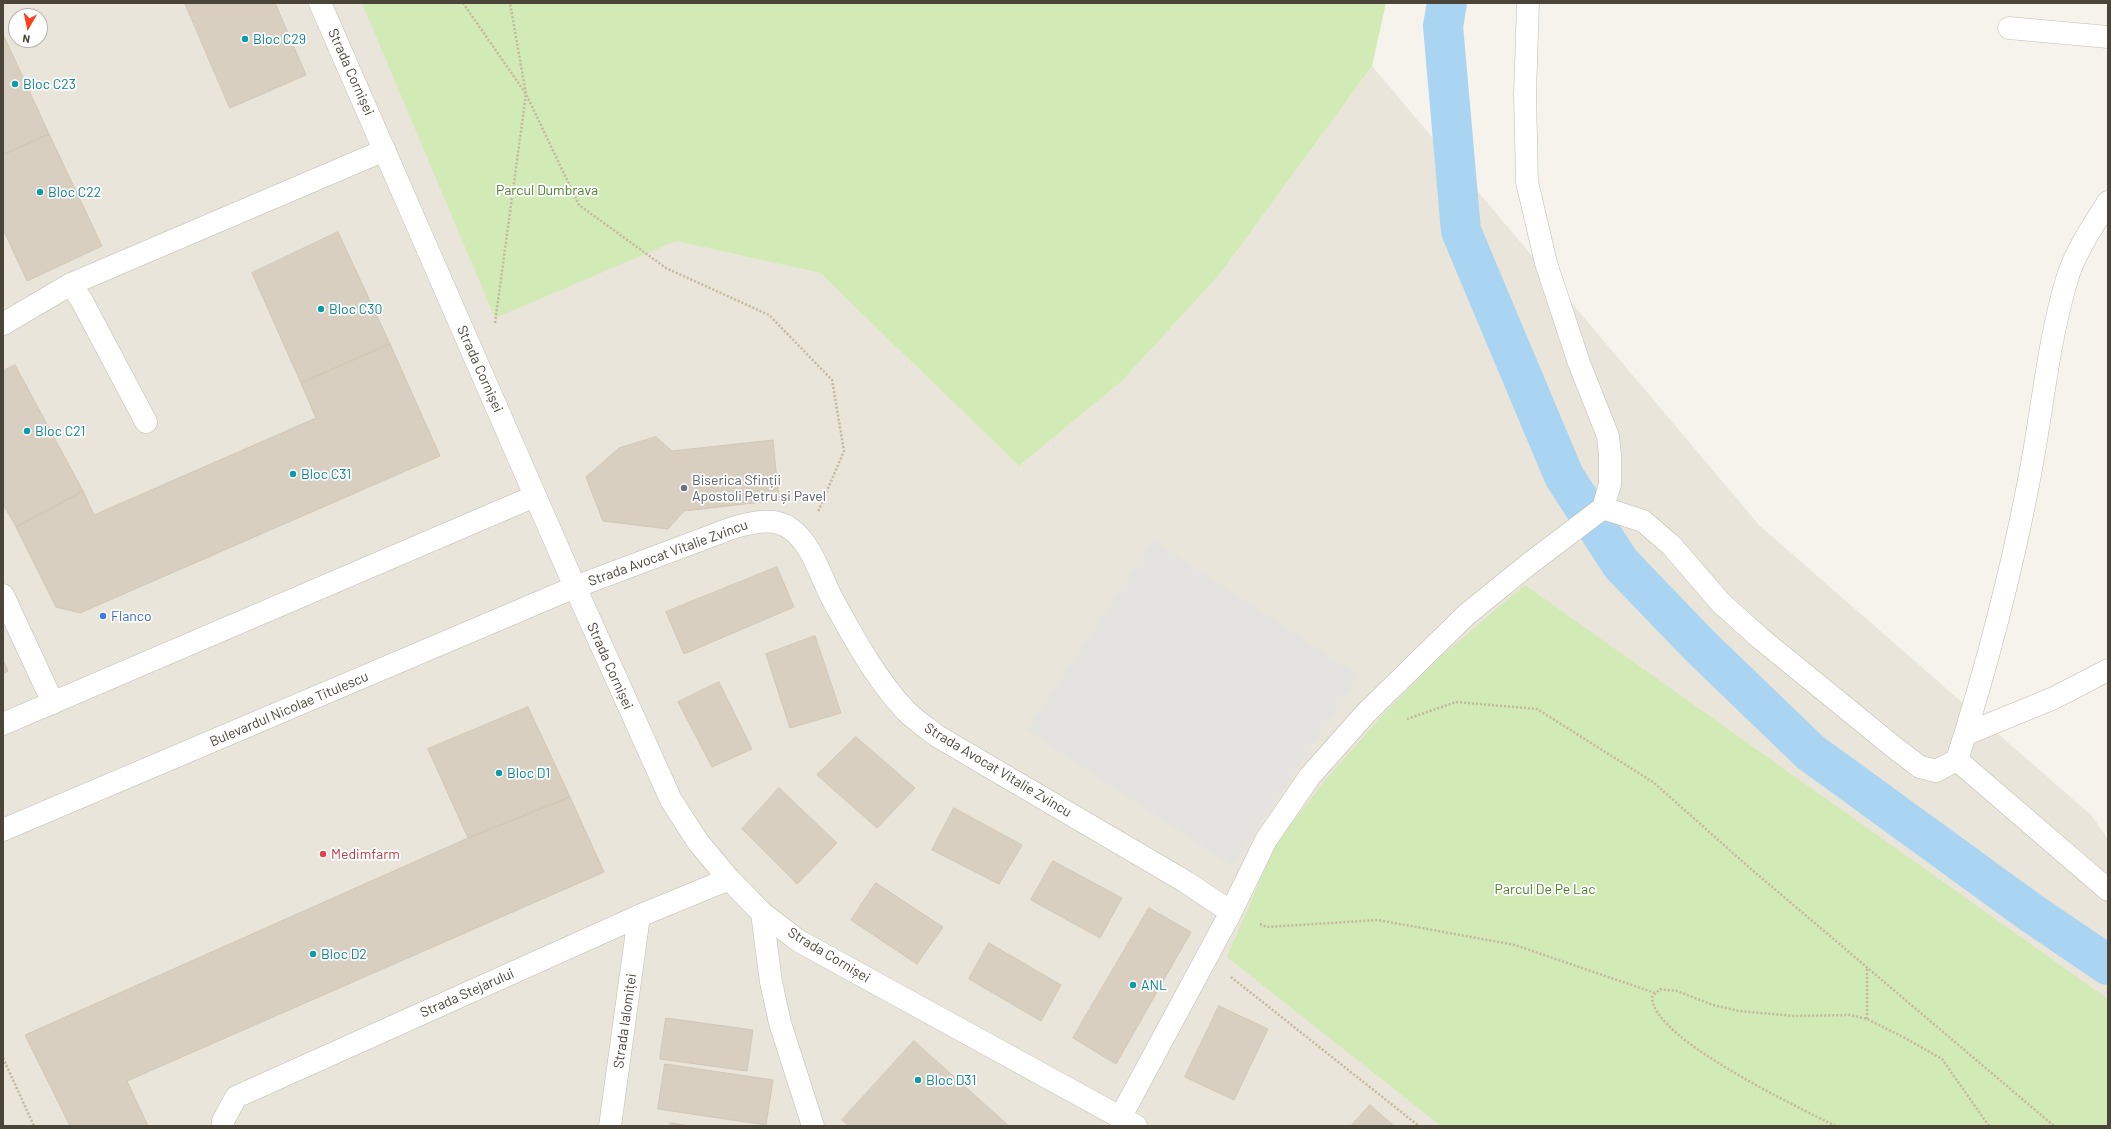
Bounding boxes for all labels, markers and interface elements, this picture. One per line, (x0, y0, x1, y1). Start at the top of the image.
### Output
north arrow (8, 8, 48, 48)
street label: Strada Cornișei (324, 26, 378, 118)
place label: Bloc C29 (253, 31, 306, 47)
text: N (22, 32, 31, 46)
marker: Bloc C29 (240, 34, 250, 44)
place label: Bloc C23 (23, 76, 76, 92)
marker: Bloc C23 (10, 79, 20, 89)
park label: Parcul Dumbrava (496, 182, 598, 198)
place label: Bloc C22 (48, 184, 101, 200)
marker: Bloc C22 (35, 187, 45, 197)
place label: Bloc C30 (329, 301, 382, 317)
marker: Bloc C30 (316, 304, 326, 314)
street label: Strada Cornișei (453, 323, 507, 415)
place label: Bloc C21 (35, 423, 85, 439)
marker: Bloc C21 (22, 426, 32, 436)
place label: Bloc C31 (301, 466, 351, 482)
marker: Bloc C31 (288, 469, 298, 479)
place label: Biserica Sfinții Apostoli Petru și Pavel (692, 472, 826, 504)
marker: Biserica Sfinții Apostoli Petru și Pavel (679, 483, 689, 493)
street label: Strada Avocat Vitalie Zvincu (586, 516, 750, 590)
place label: Flanco (111, 608, 152, 624)
marker: Flanco (98, 611, 108, 621)
street label: Strada Cornișei (583, 620, 637, 712)
street label: Bulevardul Nicolae Titulescu (207, 668, 371, 750)
street label: Strada Avocat Vitalie Zvincu (921, 719, 1075, 821)
place label: Bloc D1 (507, 765, 550, 781)
marker: Bloc D1 (494, 768, 504, 778)
place label: Medimfarm (331, 846, 400, 862)
marker: Medimfarm (318, 849, 328, 859)
park label: Parcul De Pe Lac (1495, 881, 1595, 897)
street label: Strada Cornișei (785, 924, 873, 986)
place label: Bloc D2 (321, 946, 367, 962)
marker: Bloc D2 (308, 949, 318, 959)
street label: Strada Stejarului (417, 965, 517, 1021)
street label: Strada Ialomiței (610, 972, 640, 1070)
place label: ANL (1141, 977, 1167, 993)
marker: ANL (1128, 980, 1138, 990)
place label: Bloc D31 (926, 1072, 976, 1088)
marker: Bloc D31 (913, 1075, 923, 1085)

